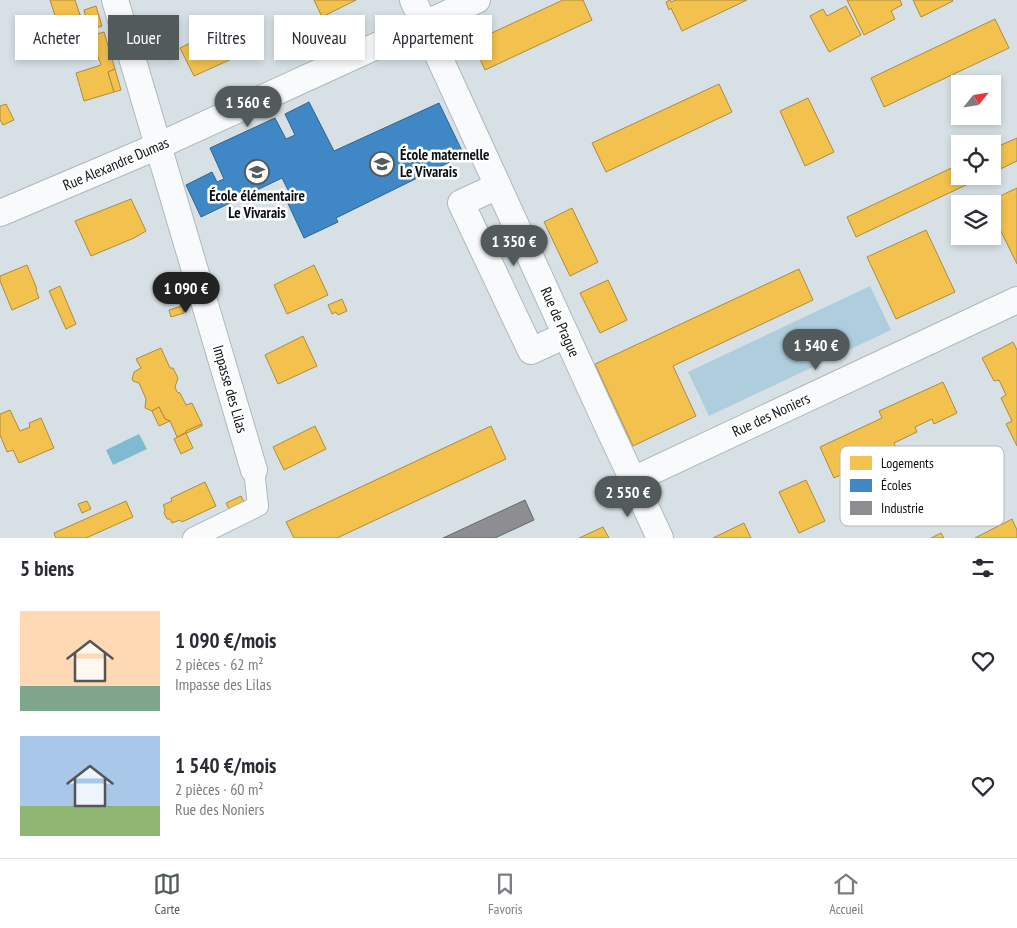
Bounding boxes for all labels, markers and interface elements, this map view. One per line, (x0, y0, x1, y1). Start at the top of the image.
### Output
chip: Acheter (15, 15, 98, 60)
chip: Louer (108, 15, 179, 60)
chip: Filtres (189, 15, 264, 60)
chip: Nouveau (274, 15, 365, 60)
chip: Appartement (375, 15, 492, 60)
north arrow (951, 75, 1001, 125)
map controls (951, 75, 1001, 245)
pin: 1 560 € (202, 86, 294, 128)
text: 1 560 € (226, 92, 270, 112)
street label: Rue Alexandre Dumas (60, 133, 172, 194)
button: locate (951, 135, 1001, 185)
place label: École maternelle Le Vivarais (400, 145, 490, 181)
school or university icon: École maternelle Le Vivarais (369, 151, 395, 177)
school or university icon: École élémentaire Le Vivarais (244, 159, 270, 185)
place label: École élémentaire Le Vivarais (209, 186, 305, 222)
button: layers (951, 195, 1001, 245)
pin: 1 350 € (468, 224, 560, 267)
text: 1 350 € (492, 231, 536, 251)
pin: 1 090 € (140, 272, 232, 314)
text: 1 090 € (164, 278, 208, 298)
street label: Rue de Prague (537, 284, 584, 360)
pin: 1 540 € (770, 328, 862, 371)
text: 1 540 € (794, 335, 838, 355)
street label: Impasse des Lilas (209, 343, 252, 435)
street label: Rue des Noniers (729, 388, 813, 441)
legend (840, 446, 1004, 526)
text: Logements (881, 454, 934, 472)
pin: 2 550 € (582, 476, 674, 518)
text: Écoles (881, 476, 912, 494)
text: 2 550 € (606, 482, 650, 502)
text: Industrie (881, 499, 924, 517)
icon: filters (969, 554, 997, 582)
text: 5 biens (20, 555, 74, 582)
text: 1 090 €/mois (175, 627, 276, 654)
icon: home (60, 631, 120, 691)
icon: heart (969, 647, 997, 675)
text: 2 pièces · 62 m² (175, 654, 264, 674)
text: Impasse des Lilas (175, 674, 271, 694)
text: 1 540 €/mois (175, 752, 276, 779)
icon: home (60, 756, 120, 816)
icon: heart (969, 772, 997, 800)
text: 2 pièces · 60 m² (175, 779, 264, 799)
text: Rue des Noniers (175, 799, 264, 819)
tab: Carte (153, 870, 181, 918)
tab: Favoris (488, 870, 523, 918)
tab: Accueil (829, 870, 864, 918)

